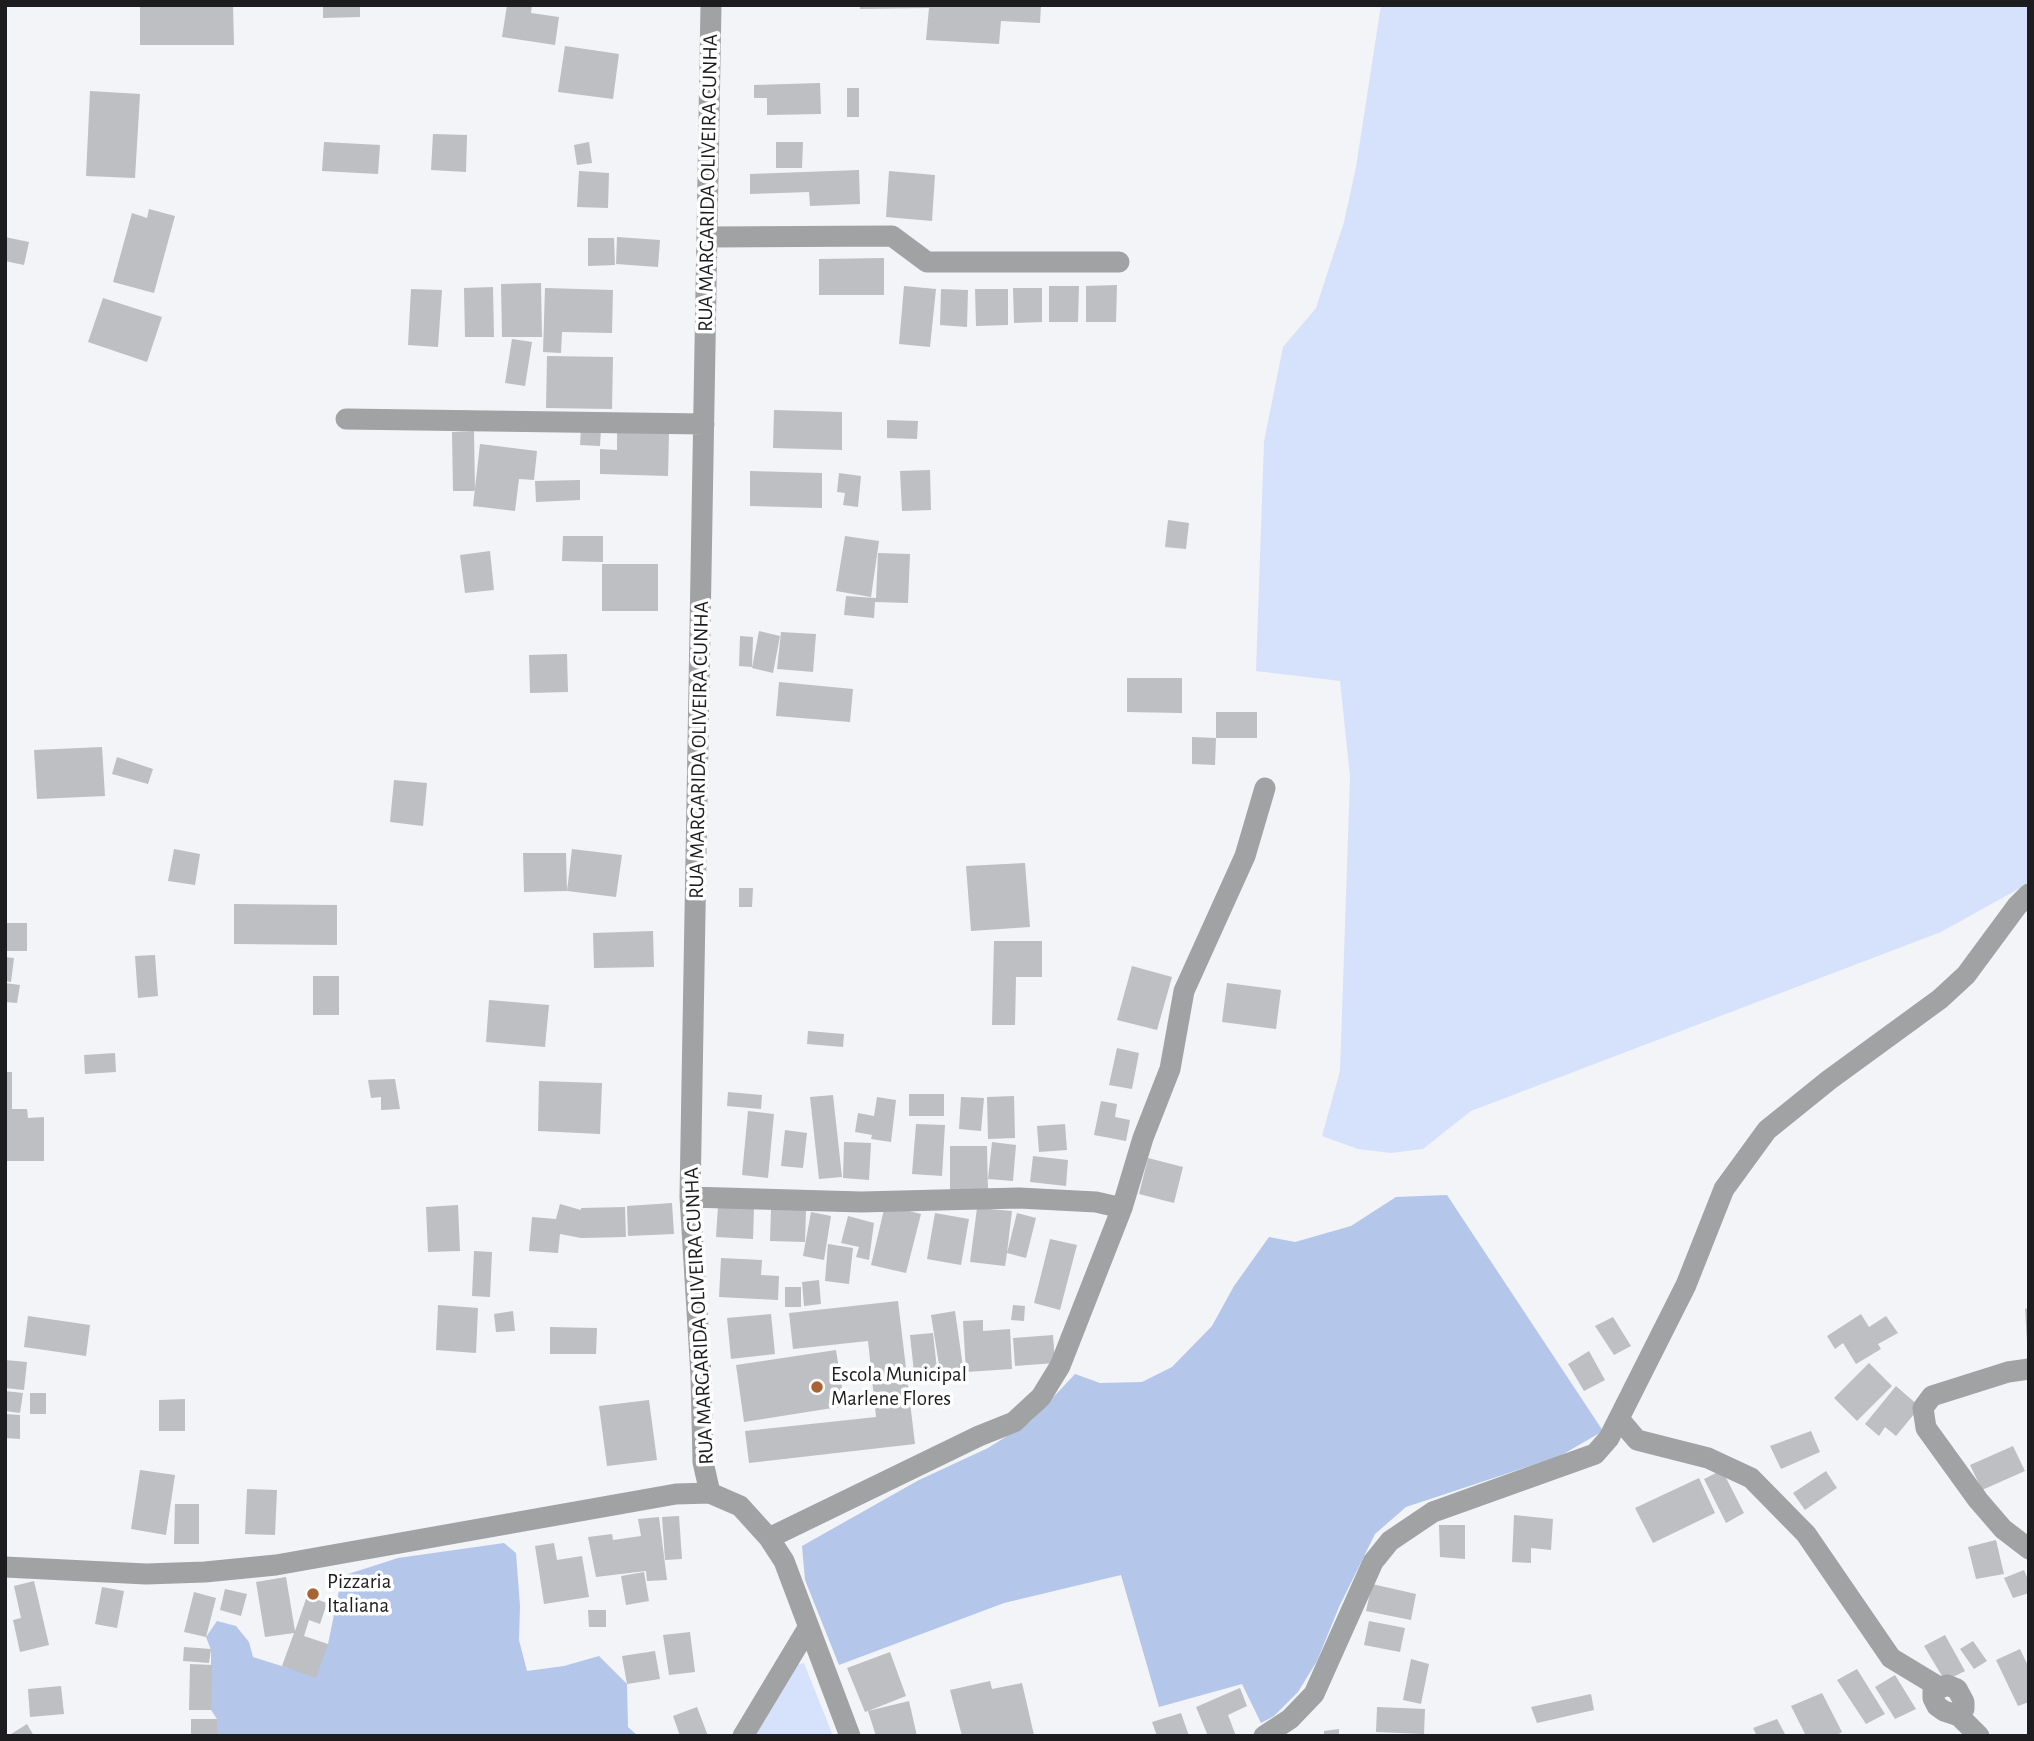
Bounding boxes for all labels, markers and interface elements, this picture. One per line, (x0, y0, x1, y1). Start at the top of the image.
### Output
street label: RUA MARGARIDA OLIVEIRA CUNHA (693, 34, 723, 332)
street label: RUA MARGARIDA OLIVEIRA CUNHA (684, 601, 714, 899)
street label: RUA MARGARIDA OLIVEIRA CUNHA (679, 1167, 719, 1465)
place label: Escola Municipal Marlene Flores (831, 1362, 967, 1412)
marker: Escola Municipal Marlene Flores (809, 1379, 825, 1395)
place label: Pizzaria Italiana (327, 1569, 391, 1619)
marker: Pizzaria Italiana (305, 1586, 321, 1602)

